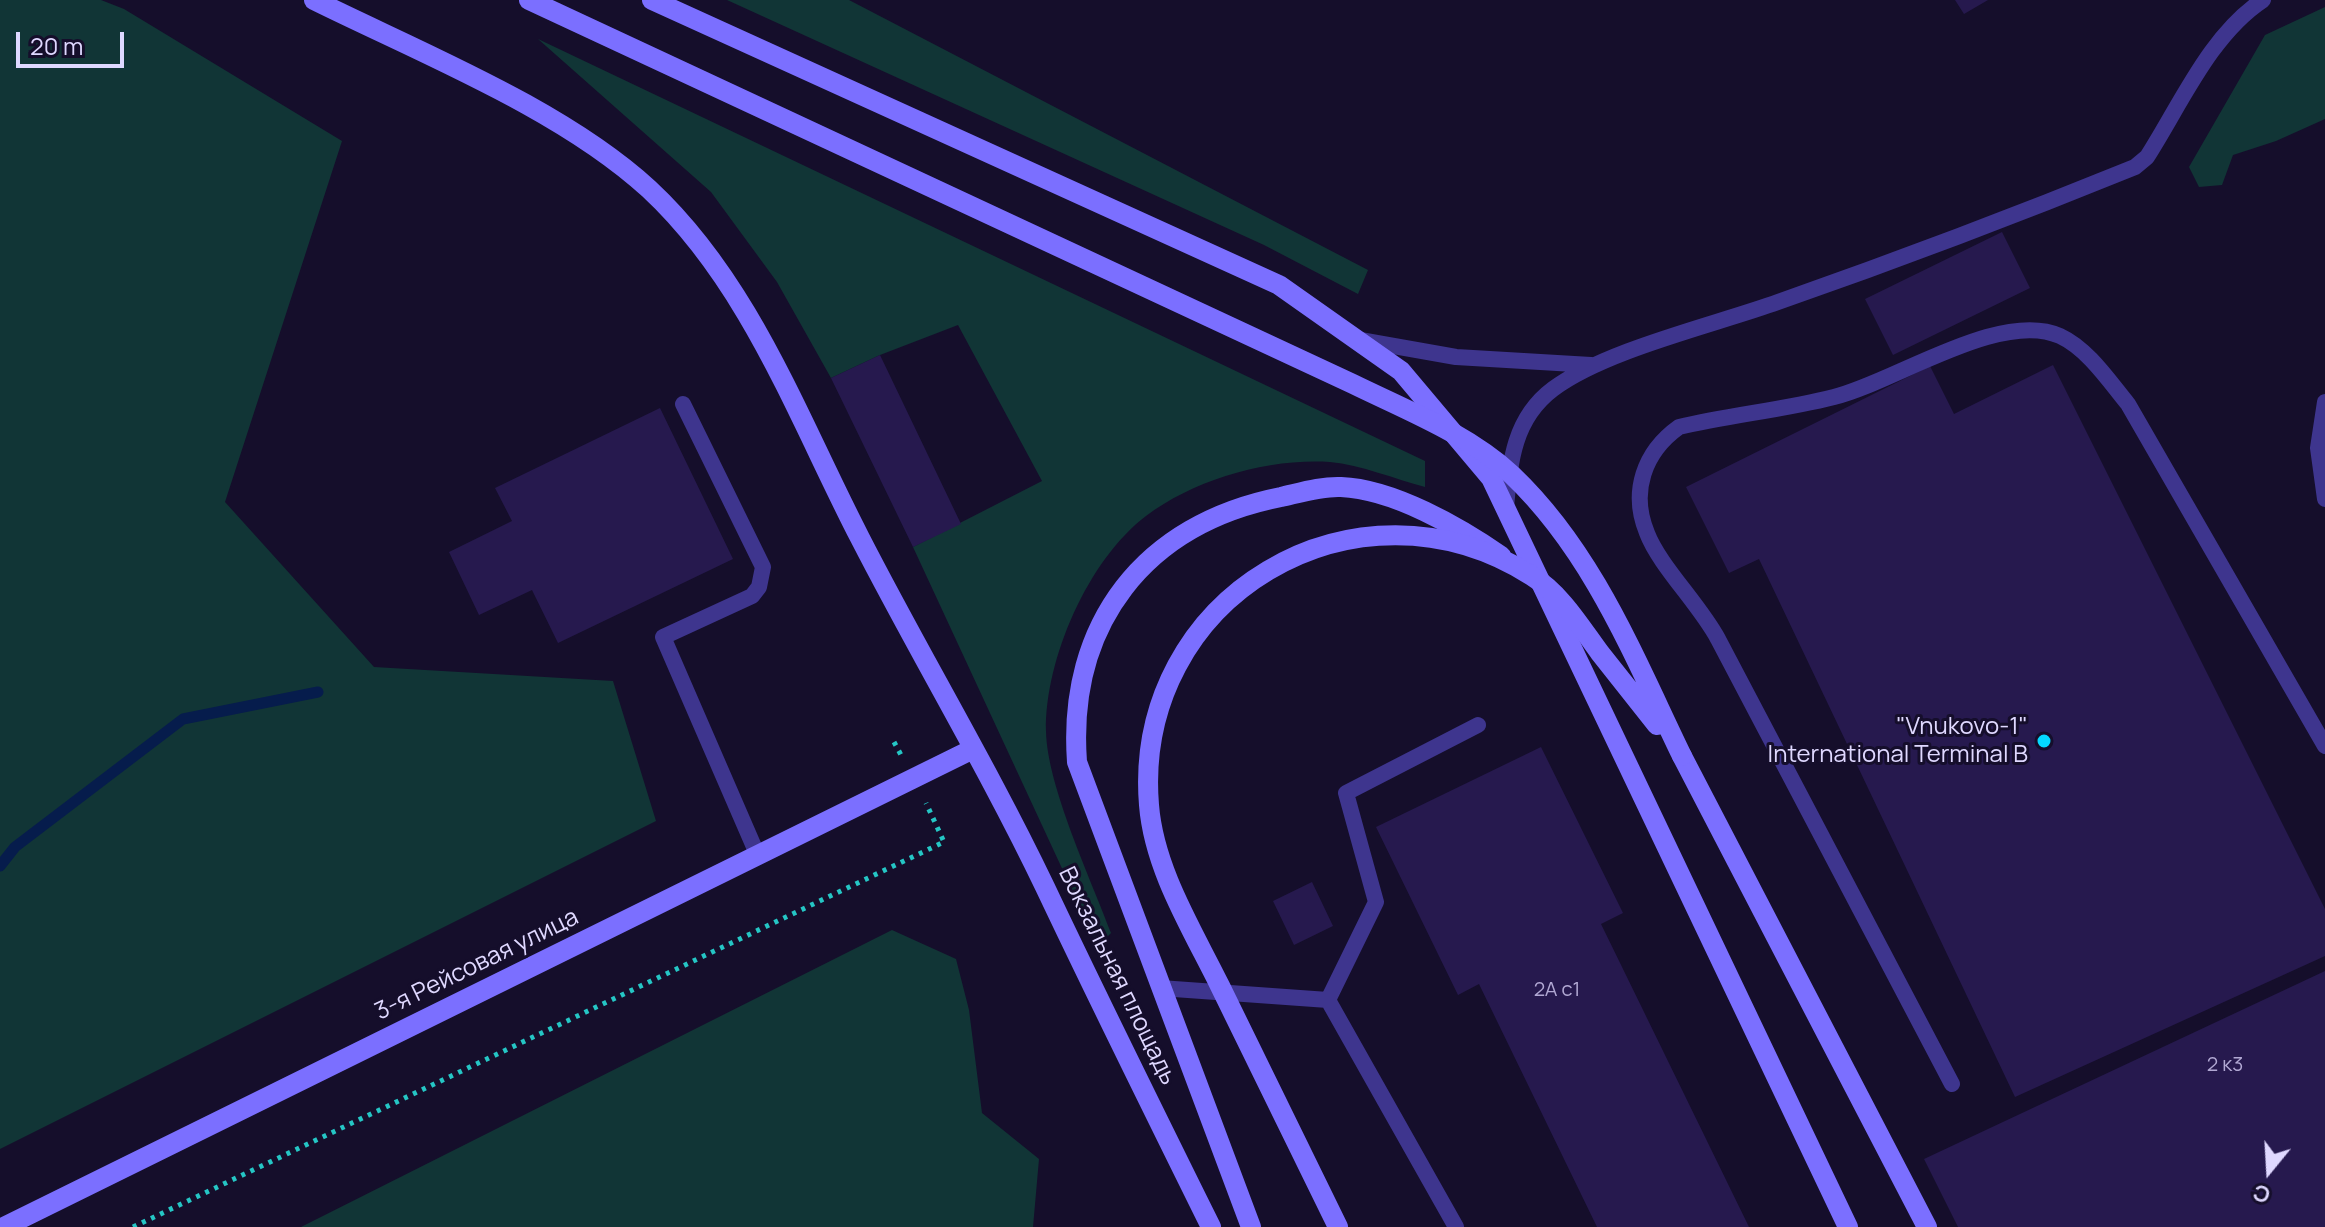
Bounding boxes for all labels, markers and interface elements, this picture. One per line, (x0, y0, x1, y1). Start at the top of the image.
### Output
scale bar (20, 16, 128, 66)
text: 20 m (30, 29, 83, 62)
place label: "Vnukovo-1" International Terminal B (1768, 713, 2028, 769)
marker: "Vnukovo-1" International Terminal B (2035, 732, 2053, 750)
street label: Вокзальная площадь (1052, 862, 1182, 1090)
street label: 3-я Рейсовая улица (371, 903, 583, 1027)
house number: 2А с1 (1534, 978, 1580, 1002)
house number: 2 к3 (2207, 1053, 2243, 1077)
north arrow (2229, 1131, 2309, 1211)
text: С (2249, 1177, 2274, 1211)

